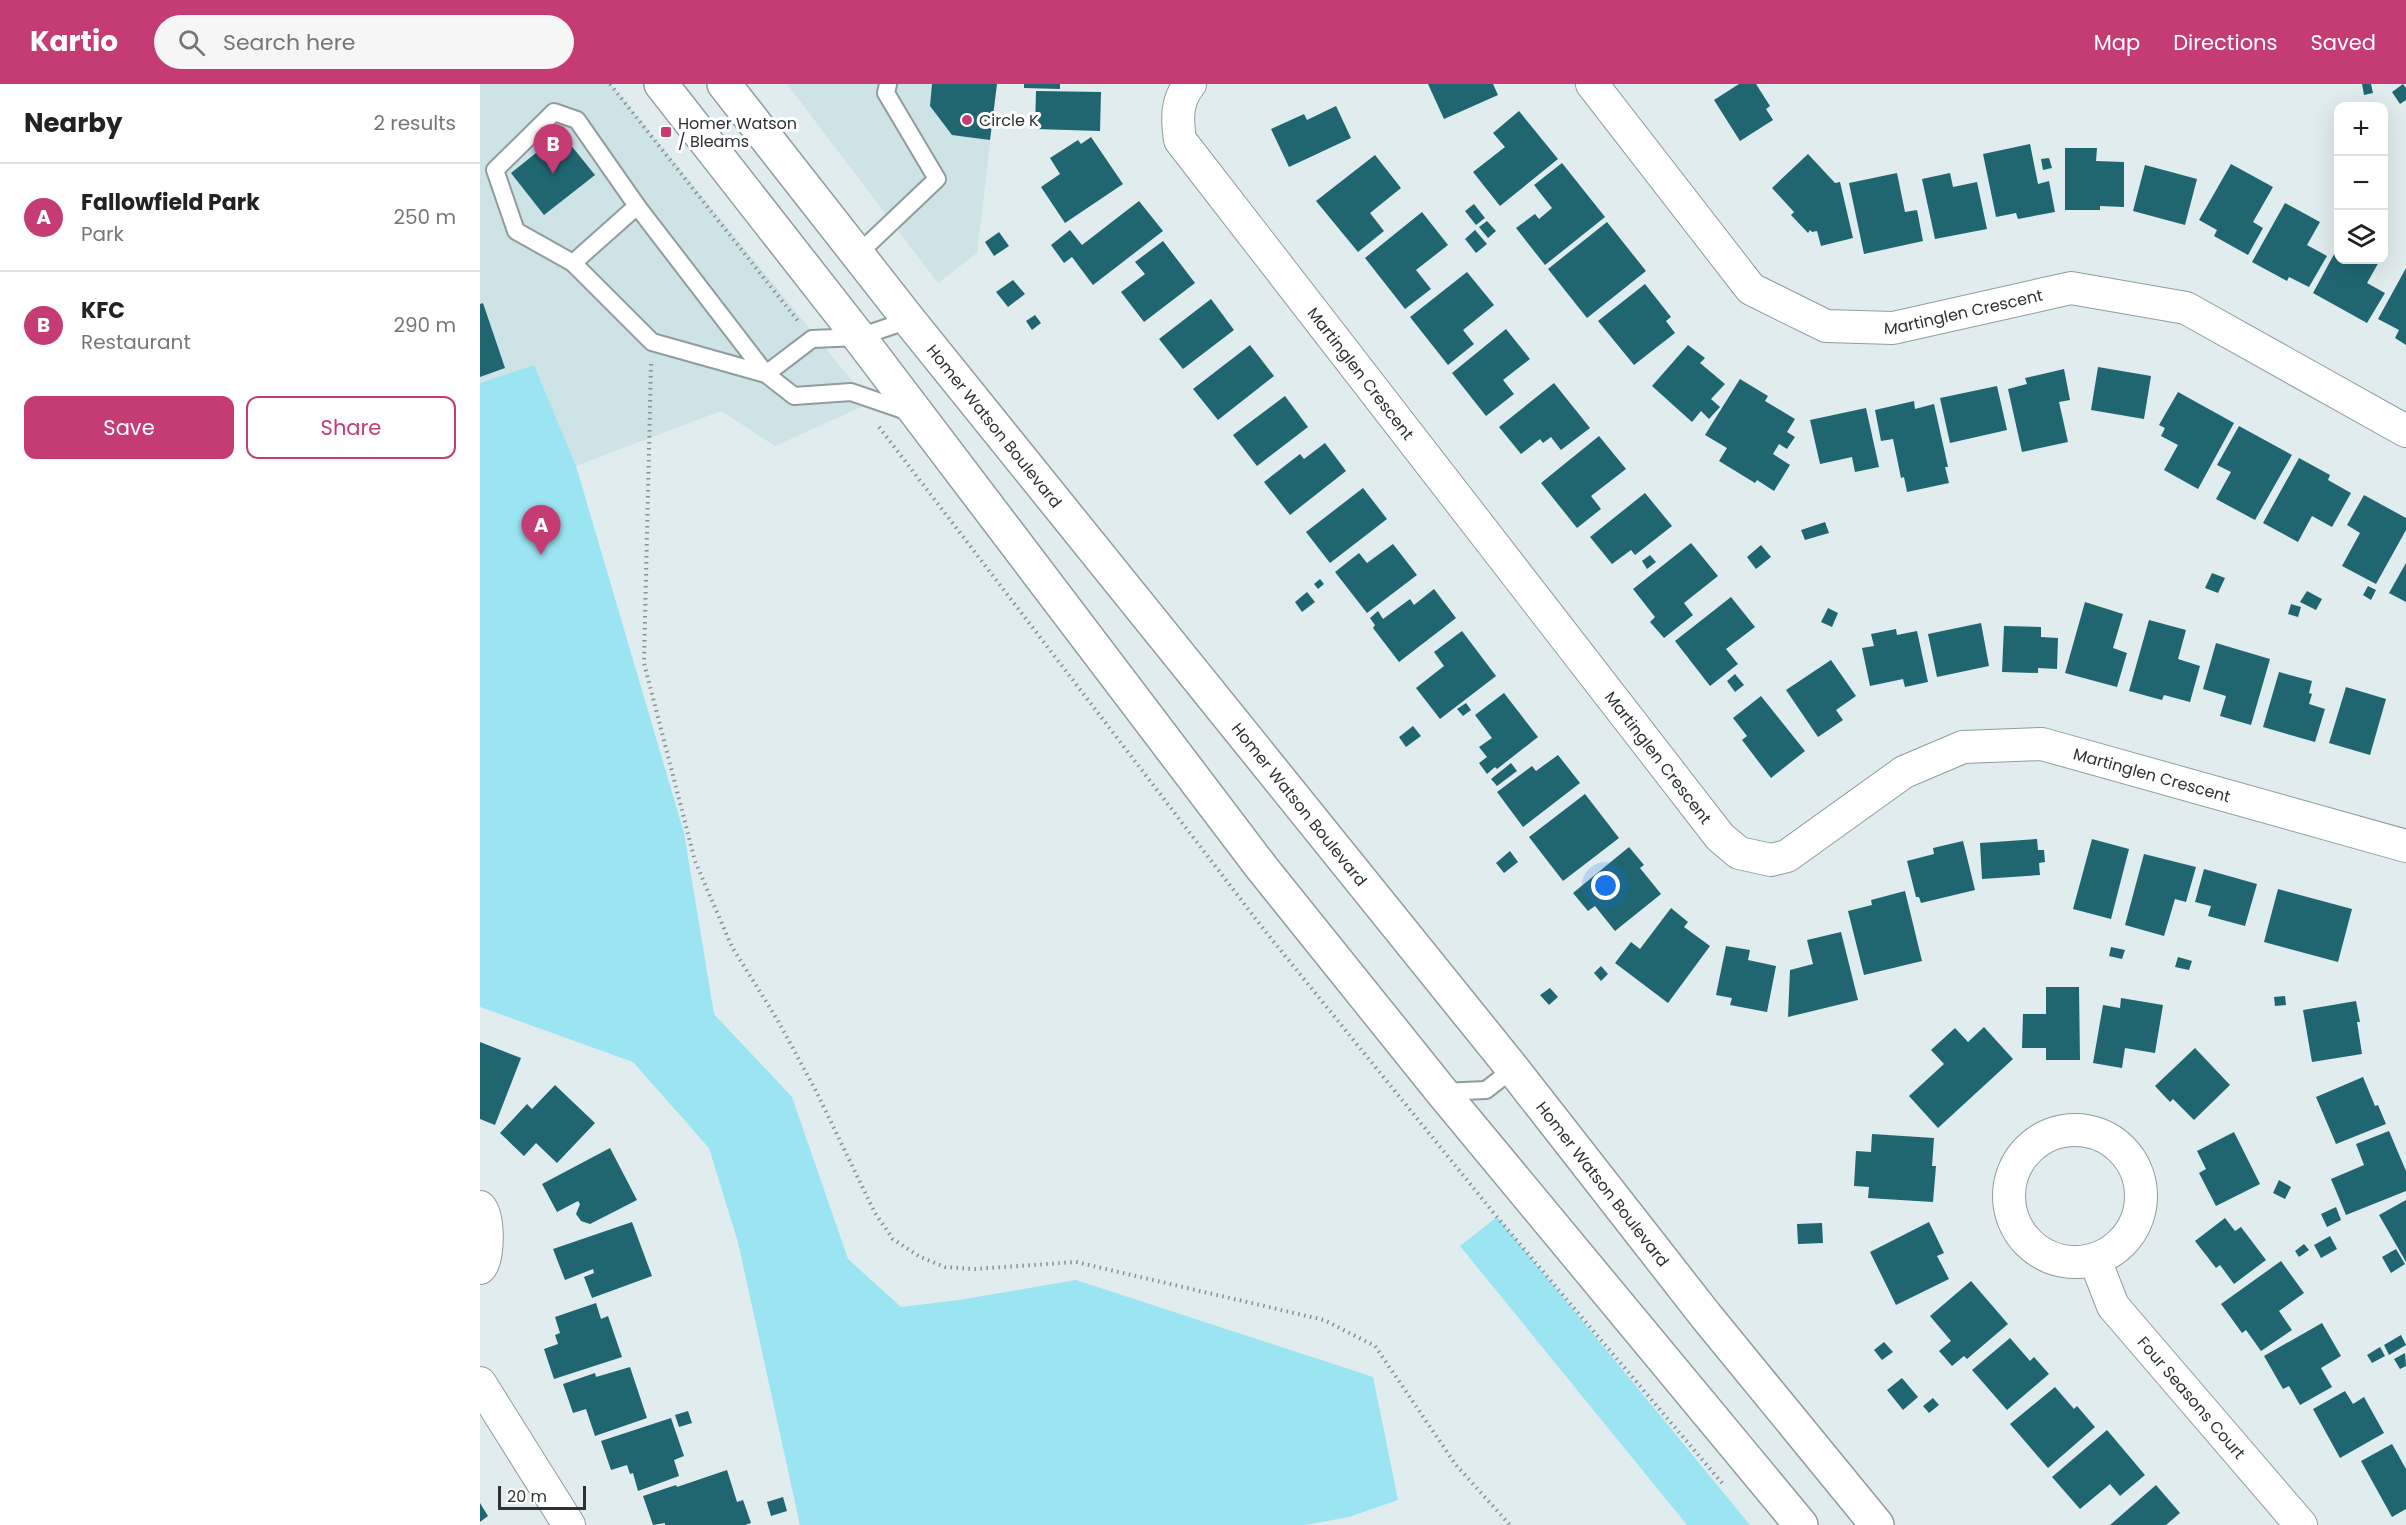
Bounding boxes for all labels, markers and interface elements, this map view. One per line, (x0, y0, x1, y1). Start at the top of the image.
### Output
search box (154, 15, 574, 69)
text: Kartio (30, 22, 118, 61)
icon: search (175, 26, 208, 59)
text: Search here (223, 27, 356, 58)
text: Map (2094, 28, 2140, 57)
text: Directions (2173, 28, 2277, 57)
text: Saved (2310, 28, 2376, 57)
map controls (2334, 102, 2388, 264)
button: + (2334, 102, 2388, 156)
text: Nearby (24, 105, 122, 141)
text: 2 results (373, 109, 456, 137)
place label: Circle K (979, 109, 1039, 132)
place label: Homer Watson / Bleams (678, 112, 797, 153)
marker: Circle K (960, 113, 974, 127)
pin: B (534, 124, 572, 174)
marker: Homer Watson / Bleams (659, 125, 673, 139)
button: − (2334, 156, 2388, 210)
text: Fallowfield Park (81, 187, 260, 218)
text: A (36, 203, 51, 231)
text: 250 m (393, 203, 456, 231)
button: layers (2334, 210, 2388, 264)
text: Park (81, 220, 124, 248)
street label: Martinglen Crescent (1883, 283, 2045, 340)
text: KFC (81, 295, 125, 326)
street label: Martinglen Crescent (1302, 302, 1420, 445)
text: B (37, 311, 50, 339)
text: 290 m (393, 311, 456, 339)
text: Restaurant (81, 328, 191, 356)
street label: Homer Watson Boulevard (921, 339, 1067, 513)
button: Save (24, 396, 234, 459)
button: Share (246, 396, 456, 459)
pin: A (522, 506, 560, 555)
street label: Martinglen Crescent (1600, 686, 1717, 829)
street label: Homer Watson Boulevard (1226, 718, 1373, 891)
street label: Martinglen Crescent (2071, 742, 2233, 808)
your location (1591, 871, 1620, 900)
street label: Homer Watson Boulevard (1531, 1096, 1675, 1272)
street label: Four Seasons Court (2132, 1331, 2251, 1464)
scale bar (498, 1483, 586, 1510)
text: 20 m (507, 1485, 547, 1508)

